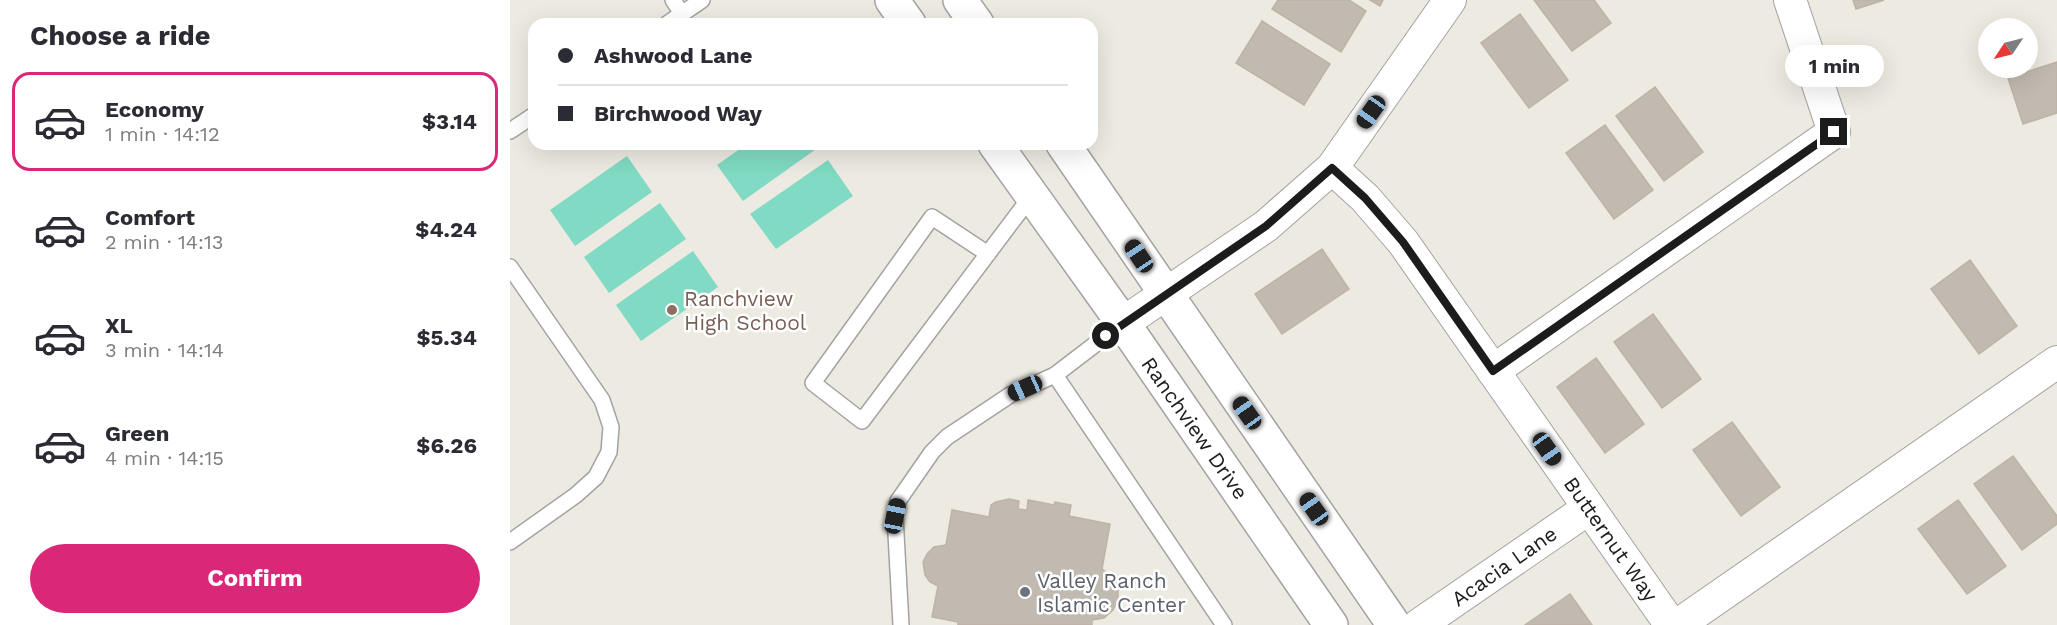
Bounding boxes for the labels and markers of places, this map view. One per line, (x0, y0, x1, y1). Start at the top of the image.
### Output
place label: Ranchview High School (684, 286, 807, 335)
marker: Ranchview High School (665, 303, 679, 317)
place label: Valley Ranch Islamic Center (1037, 568, 1186, 617)
marker: Valley Ranch Islamic Center (1018, 585, 1032, 599)

